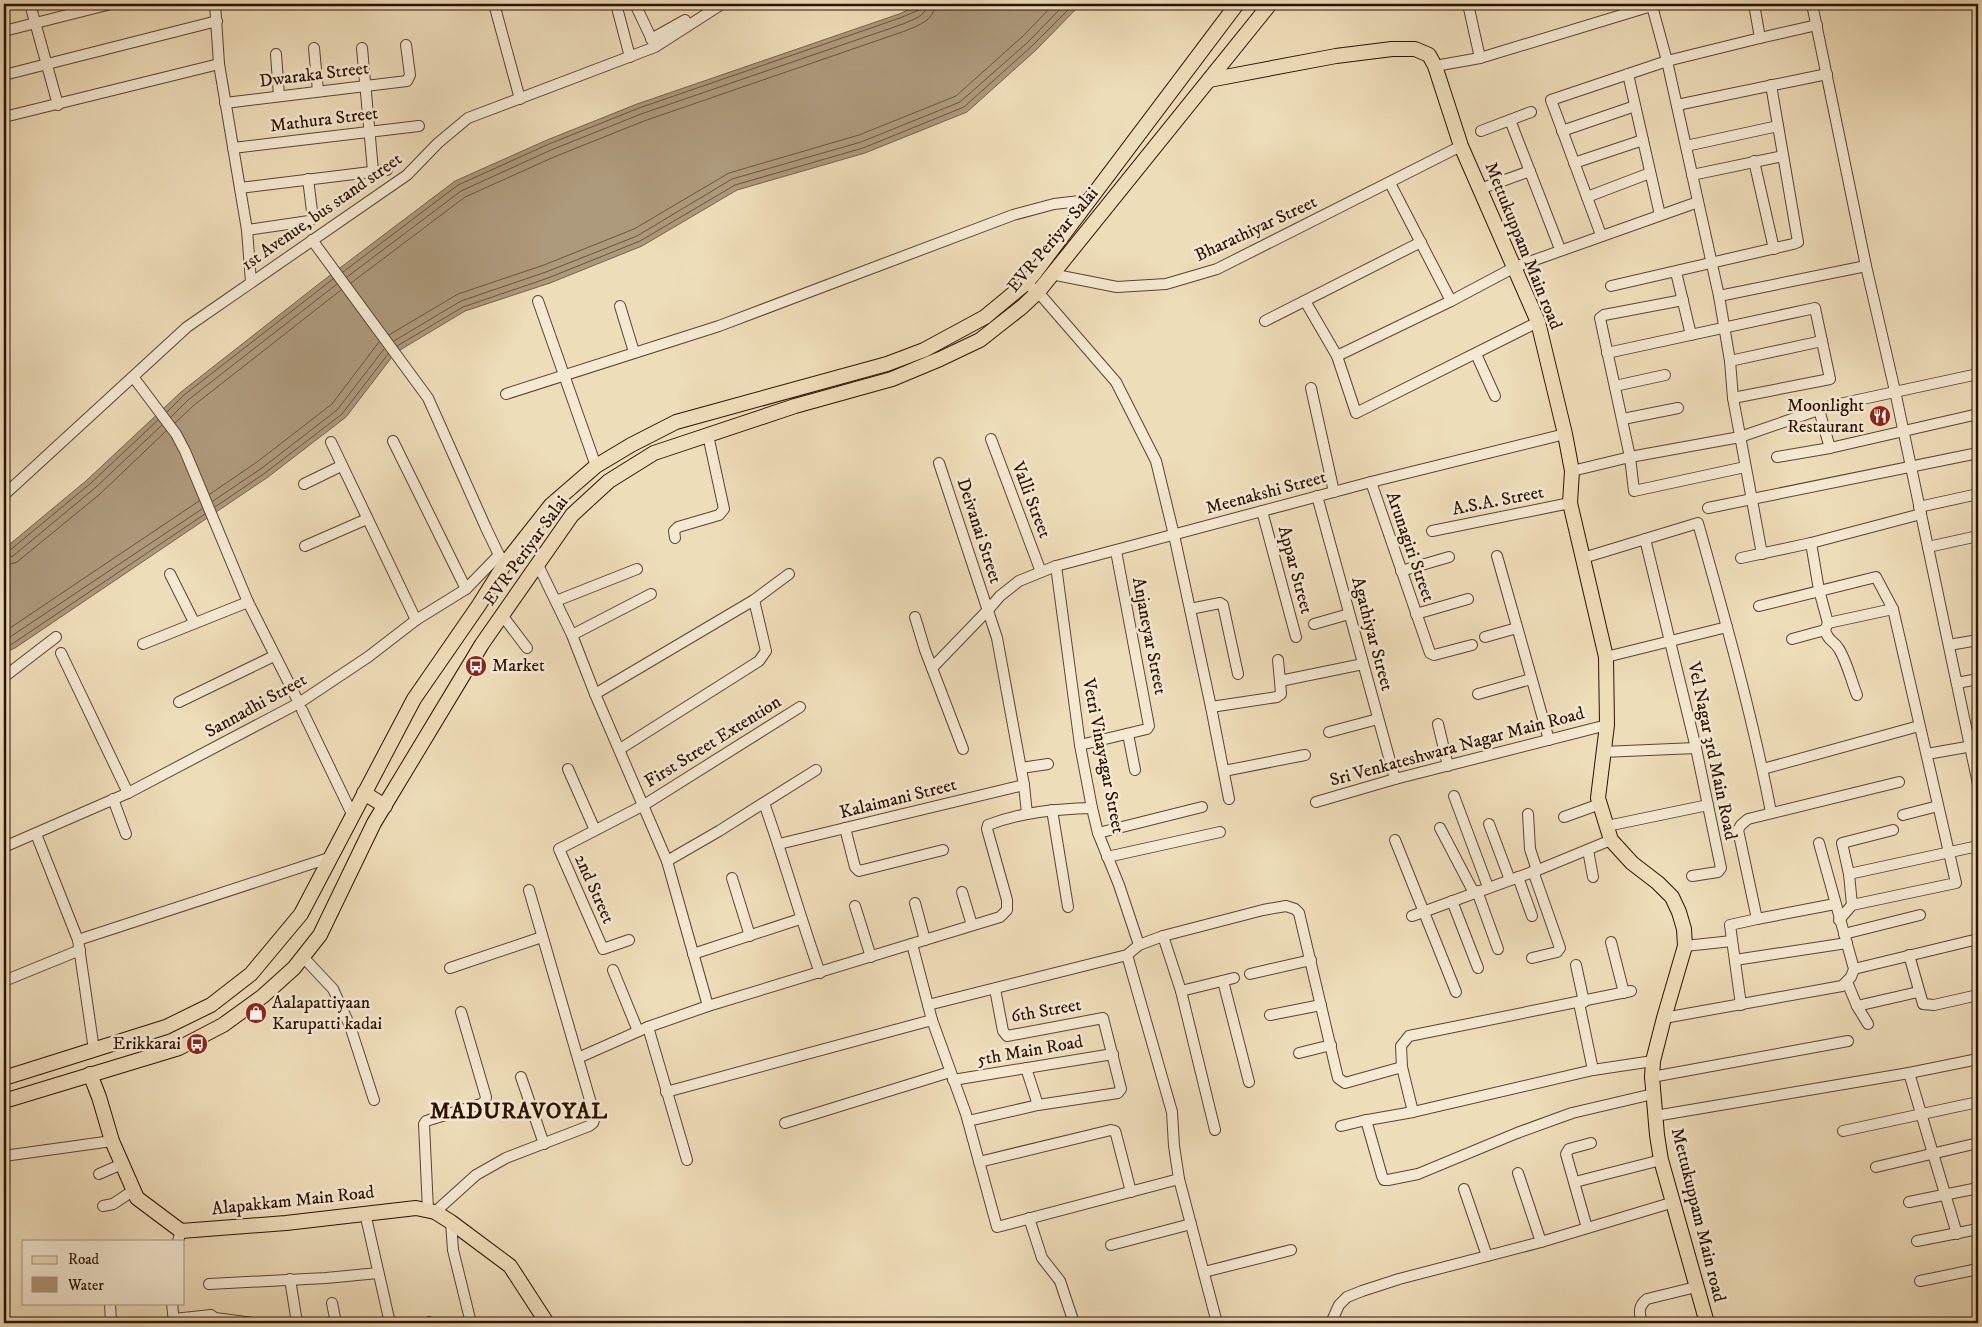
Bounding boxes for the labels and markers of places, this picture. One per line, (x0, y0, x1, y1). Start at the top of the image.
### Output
place label: Moonlight Restaurant (1787, 395, 1864, 438)
restaurant icon: Moonlight Restaurant (1868, 404, 1892, 428)
bus stop icon: Market (464, 654, 488, 678)
place label: Market (492, 655, 545, 677)
place label: Aalapattiyaan Karupatti kadai (272, 992, 382, 1035)
shop icon: Aalapattiyaan Karupatti kadai (244, 1001, 268, 1025)
bus stop icon: Erikkarai (185, 1032, 209, 1056)
place label: Erikkarai (112, 1033, 181, 1055)

